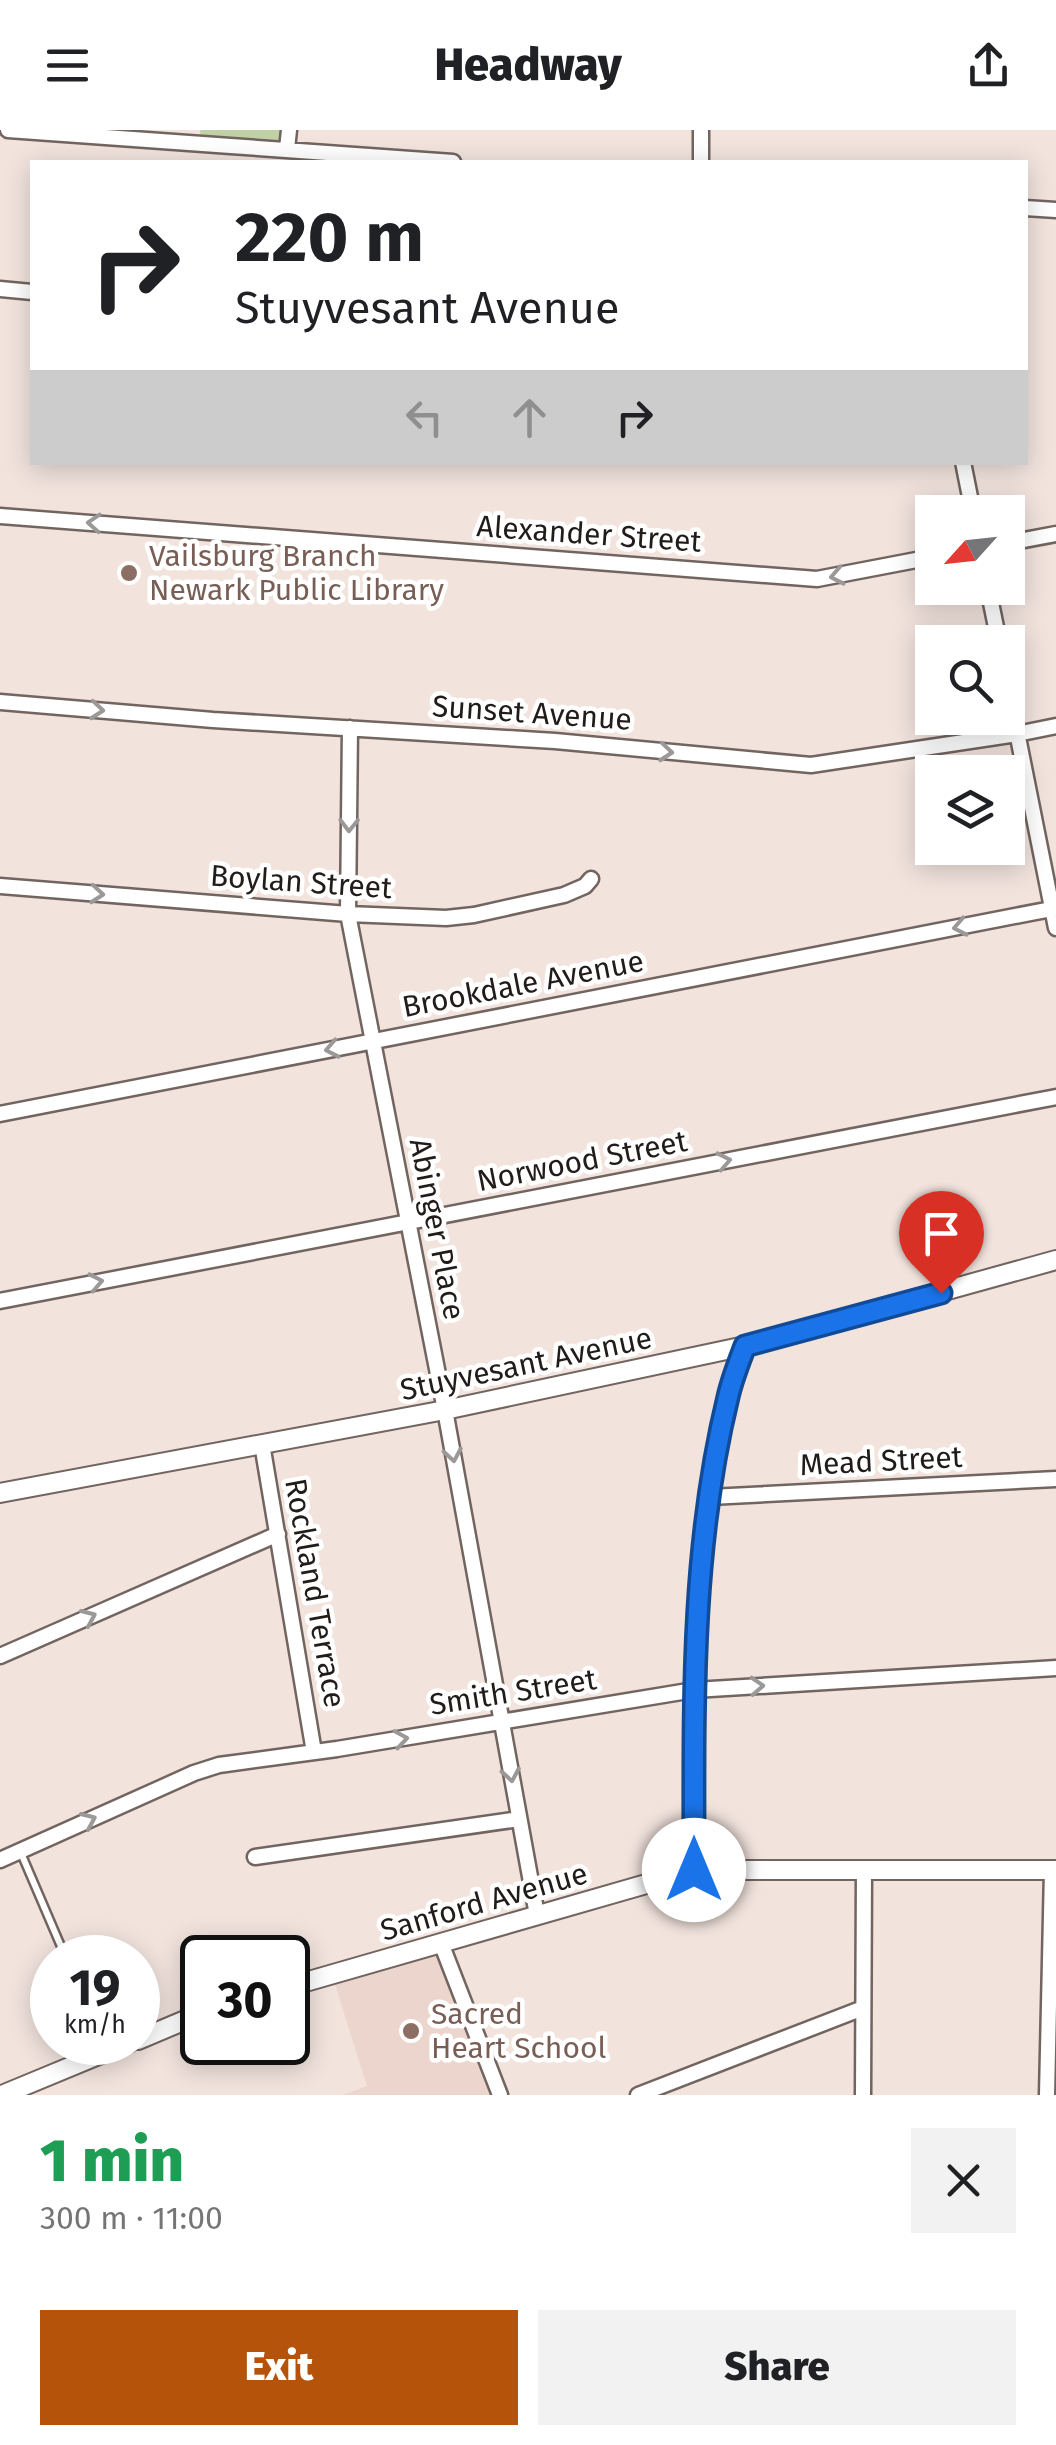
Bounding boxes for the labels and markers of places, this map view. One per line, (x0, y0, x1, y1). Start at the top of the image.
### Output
place label: Vailsburg Branch Newark Public Library (149, 538, 444, 608)
marker: Vailsburg Branch Newark Public Library (118, 562, 140, 584)
pin (899, 1191, 984, 1294)
place label: Sacred Heart School (431, 1996, 606, 2066)
marker: Sacred Heart School (400, 2020, 422, 2042)

